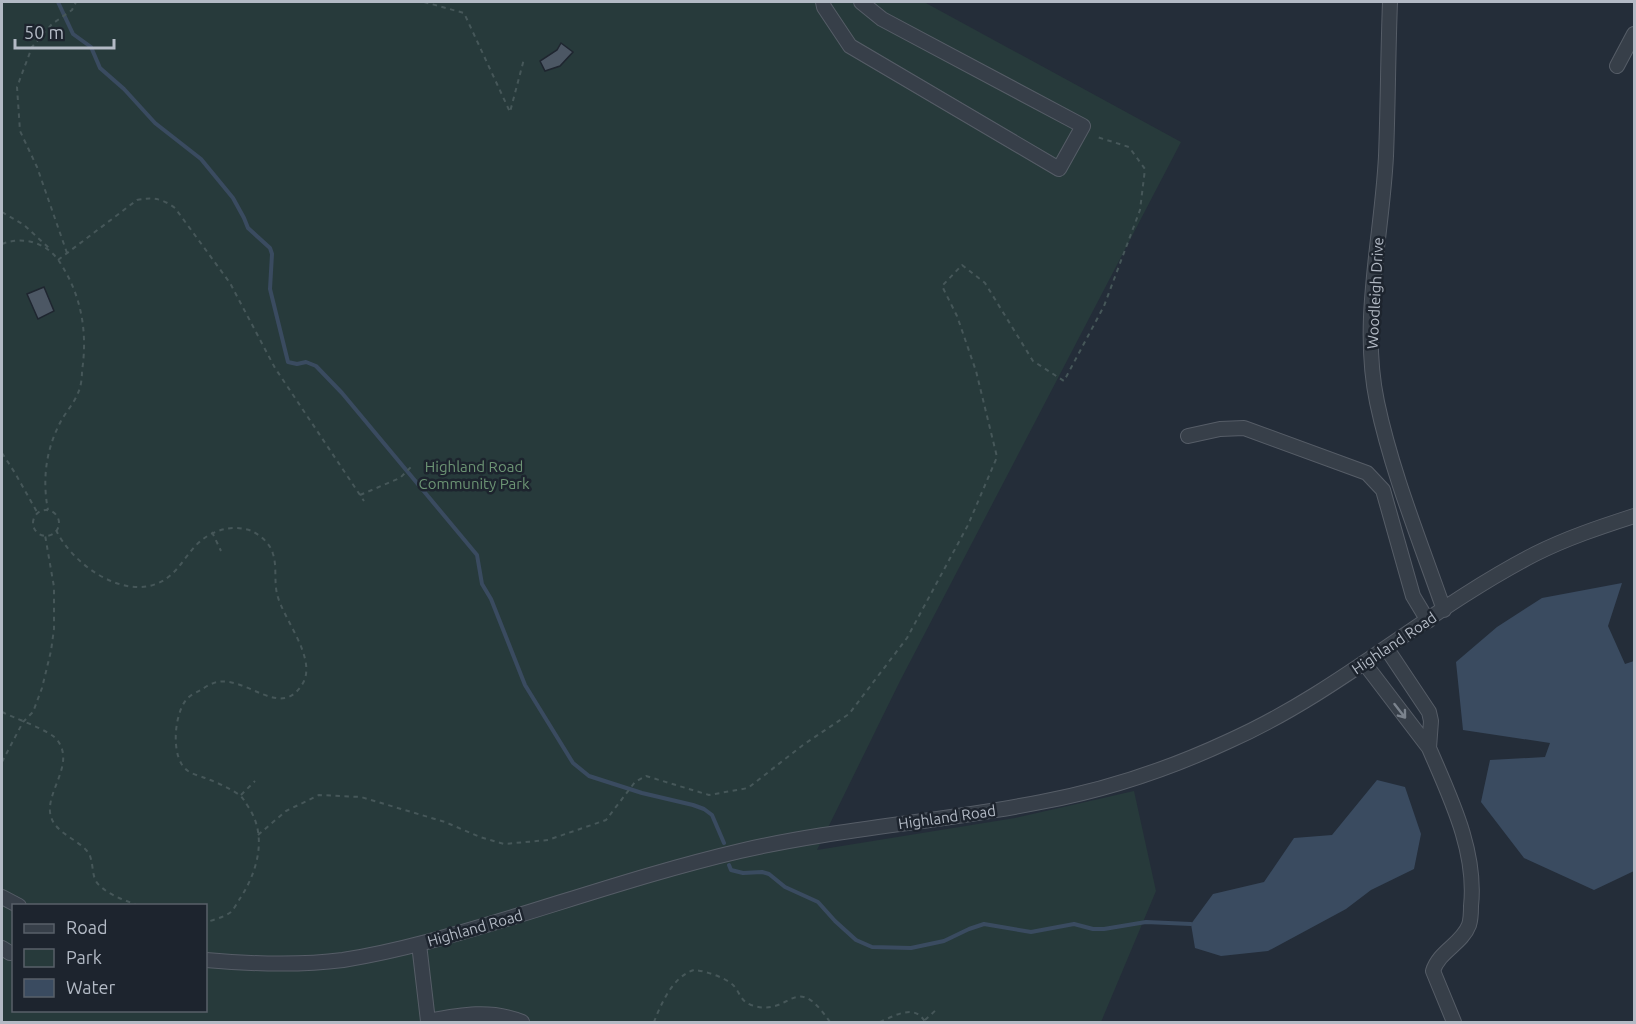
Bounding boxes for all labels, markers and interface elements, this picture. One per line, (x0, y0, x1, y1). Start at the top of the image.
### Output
scale bar (15, 12, 114, 50)
text: 50 m (24, 22, 64, 42)
street label: Woodleigh Drive (1364, 237, 1386, 349)
park label: Highland Road Community Park (418, 458, 530, 492)
street label: Highland Road (1348, 608, 1440, 678)
one-way arrow (1393, 703, 1406, 719)
street label: Highland Road (897, 802, 997, 832)
legend (12, 904, 207, 1012)
street label: Highland Road (425, 906, 525, 950)
text: Road (66, 917, 108, 937)
text: Park (66, 947, 102, 967)
text: Water (66, 977, 116, 997)

